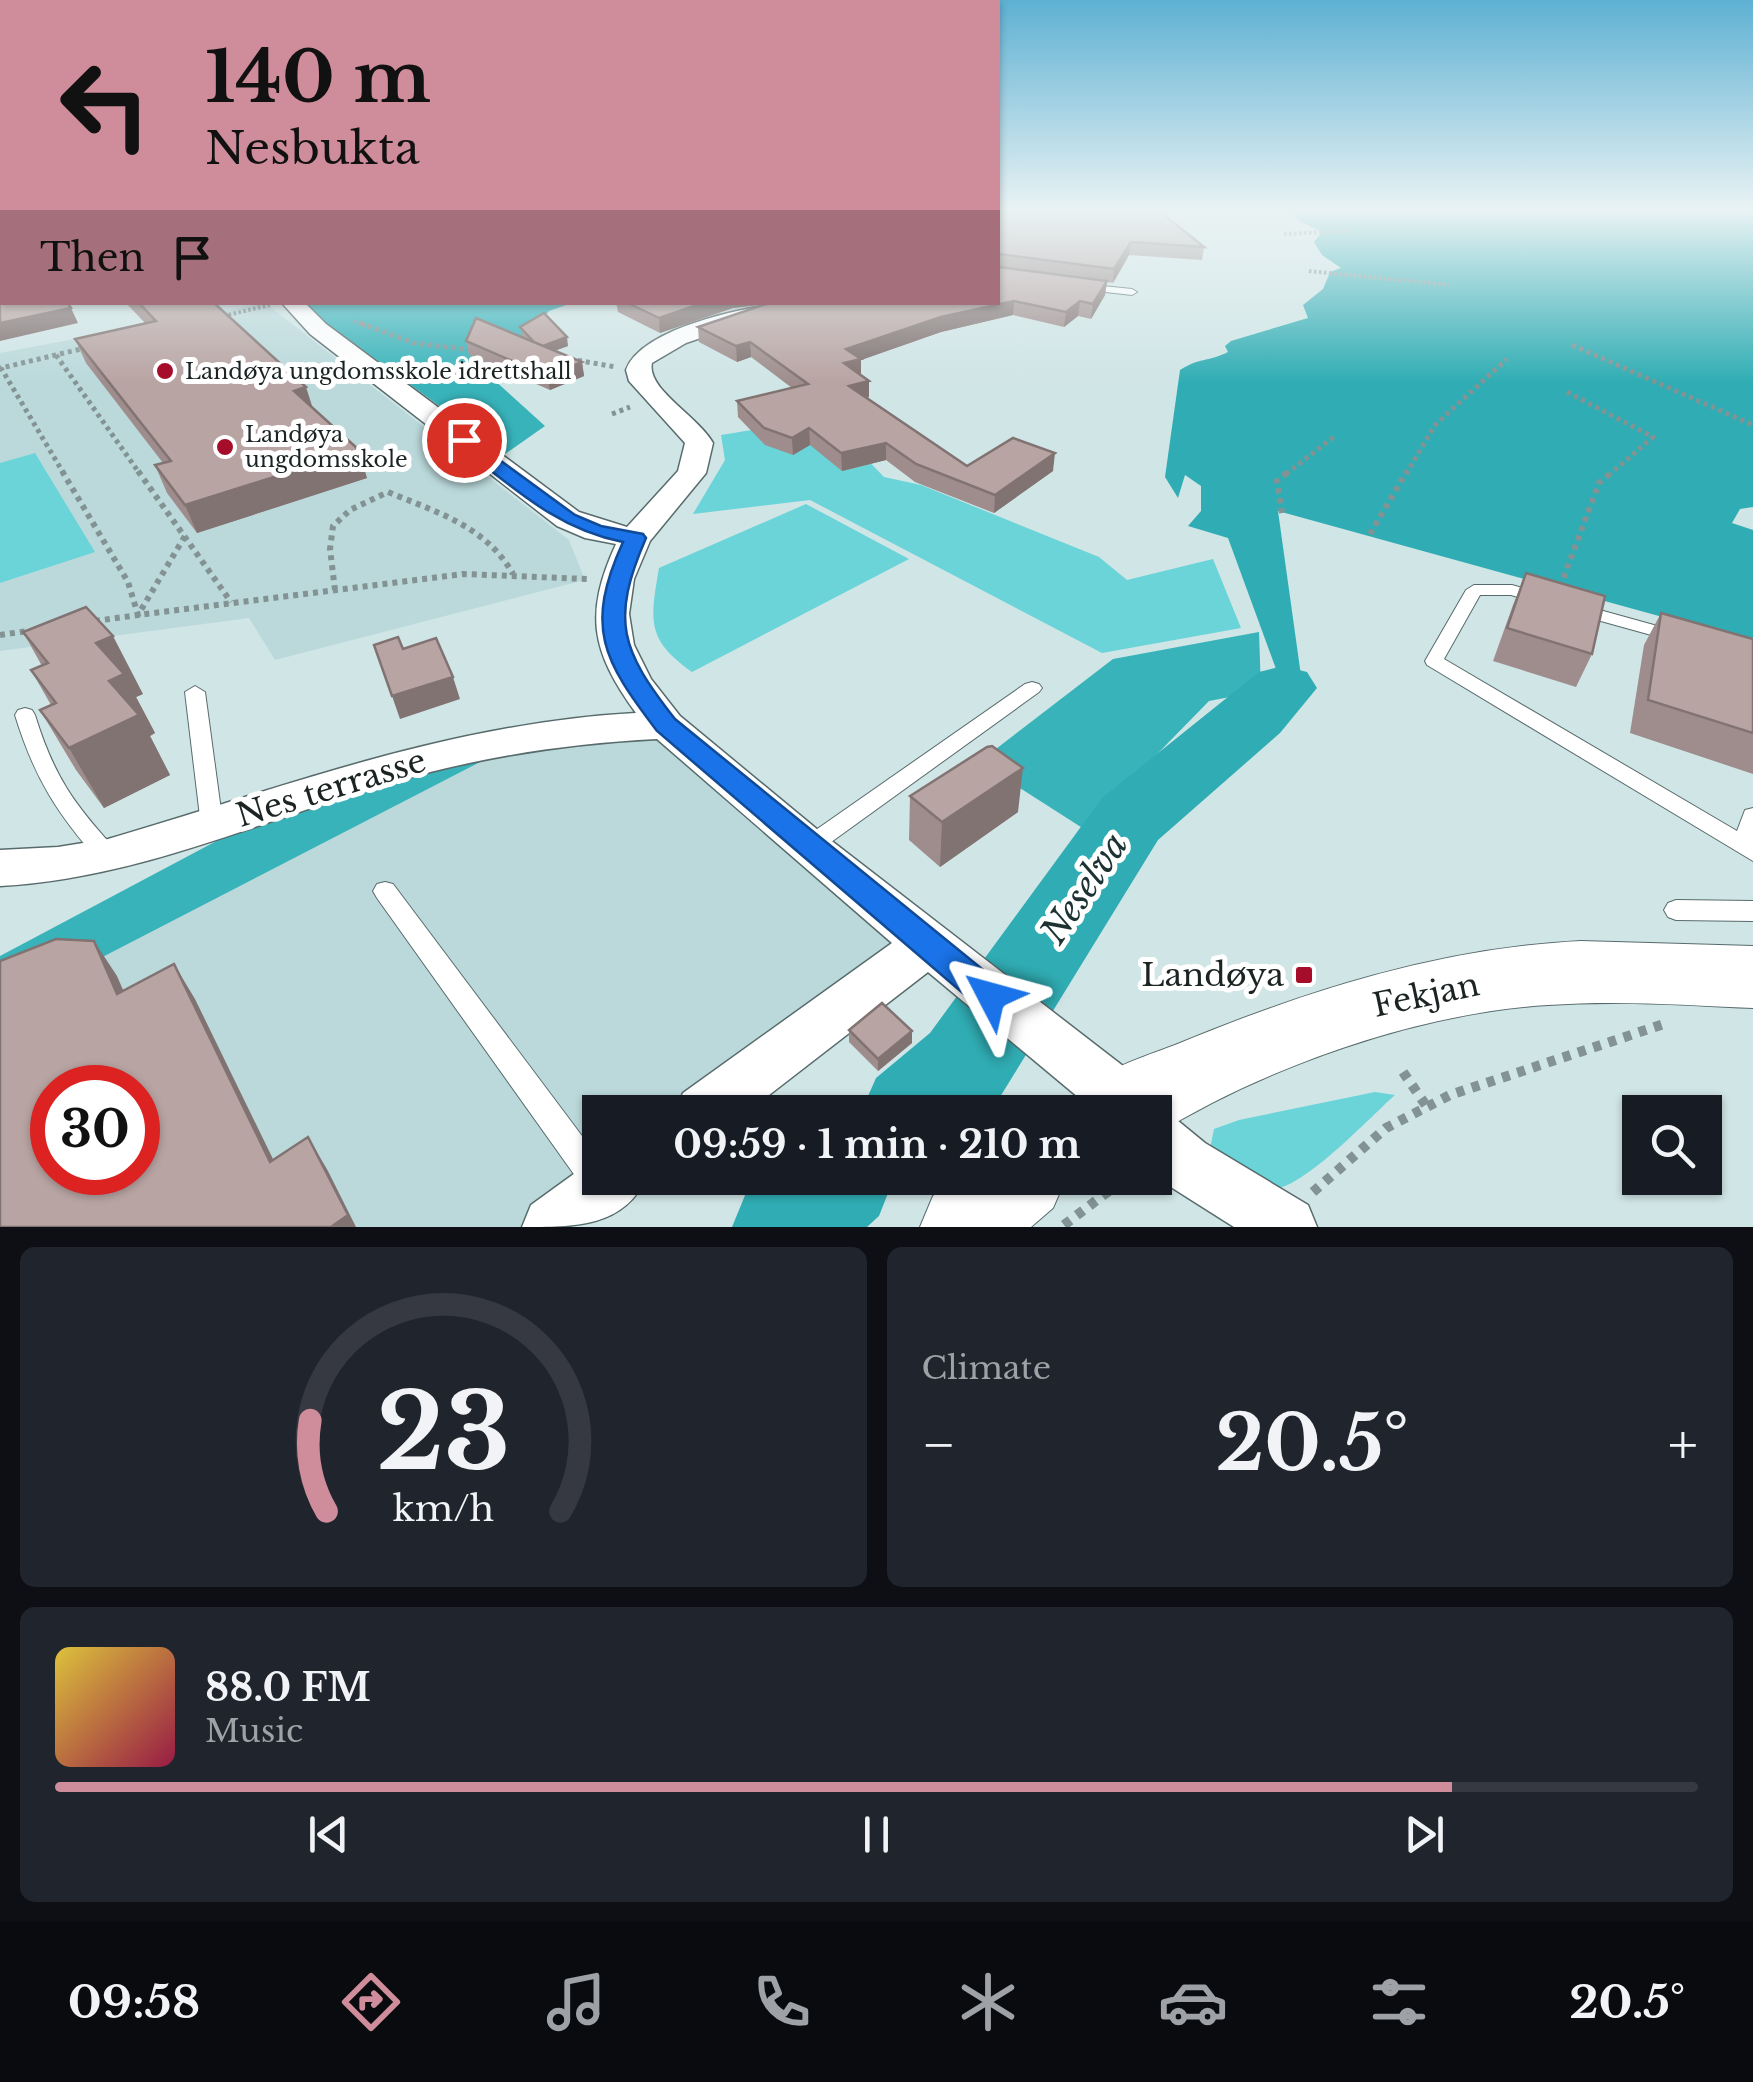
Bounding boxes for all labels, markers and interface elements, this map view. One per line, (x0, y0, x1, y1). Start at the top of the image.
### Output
text: 140 m (205, 34, 431, 121)
icon: left (40, 40, 170, 170)
text: Nesbukta (205, 120, 420, 176)
icon: arrive (165, 230, 220, 285)
text: Then (40, 234, 145, 281)
place label: Landøya ungdomsskole idrettshall (185, 358, 572, 385)
marker: Landøya ungdomsskole idrettshall (154, 360, 176, 382)
pin (422, 398, 507, 483)
icon: arrive (437, 413, 492, 468)
place label: Landøya ungdomsskole (245, 421, 408, 473)
marker: Landøya ungdomsskole (214, 436, 236, 458)
street label: Nes terrasse (231, 740, 431, 836)
water label: Neselva (1031, 825, 1137, 952)
position arrow (939, 944, 1043, 1048)
place label: Landøya (1141, 955, 1284, 995)
marker: Landøya (1293, 964, 1315, 986)
street label: Fekjan (1369, 964, 1483, 1026)
speed limit sign: 30 (30, 1065, 160, 1195)
map controls (1622, 1095, 1722, 1195)
button: search (1622, 1095, 1722, 1195)
text: 09:59 · 1 min · 210 m (673, 1121, 1081, 1168)
text: Climate (922, 1348, 1051, 1388)
text: 23 (376, 1368, 510, 1497)
text: 20.5° (1215, 1397, 1409, 1490)
text: − (922, 1411, 956, 1479)
text: + (1668, 1411, 1698, 1479)
text: km/h (393, 1486, 494, 1531)
text: 88.0 FM (205, 1664, 371, 1711)
text: Music (205, 1711, 303, 1751)
icon: previous (301, 1807, 356, 1862)
icon: pause (849, 1807, 904, 1862)
icon: next (1397, 1807, 1452, 1862)
icon: directions (336, 1967, 406, 2037)
icon: music (541, 1967, 611, 2037)
icon: phone (747, 1967, 817, 2037)
icon: climate (953, 1967, 1023, 2037)
icon: car (1158, 1967, 1228, 2037)
icon: filters (1364, 1967, 1434, 2037)
text: 09:58 (68, 1974, 200, 2030)
text: 20.5° (1569, 1974, 1685, 2030)

